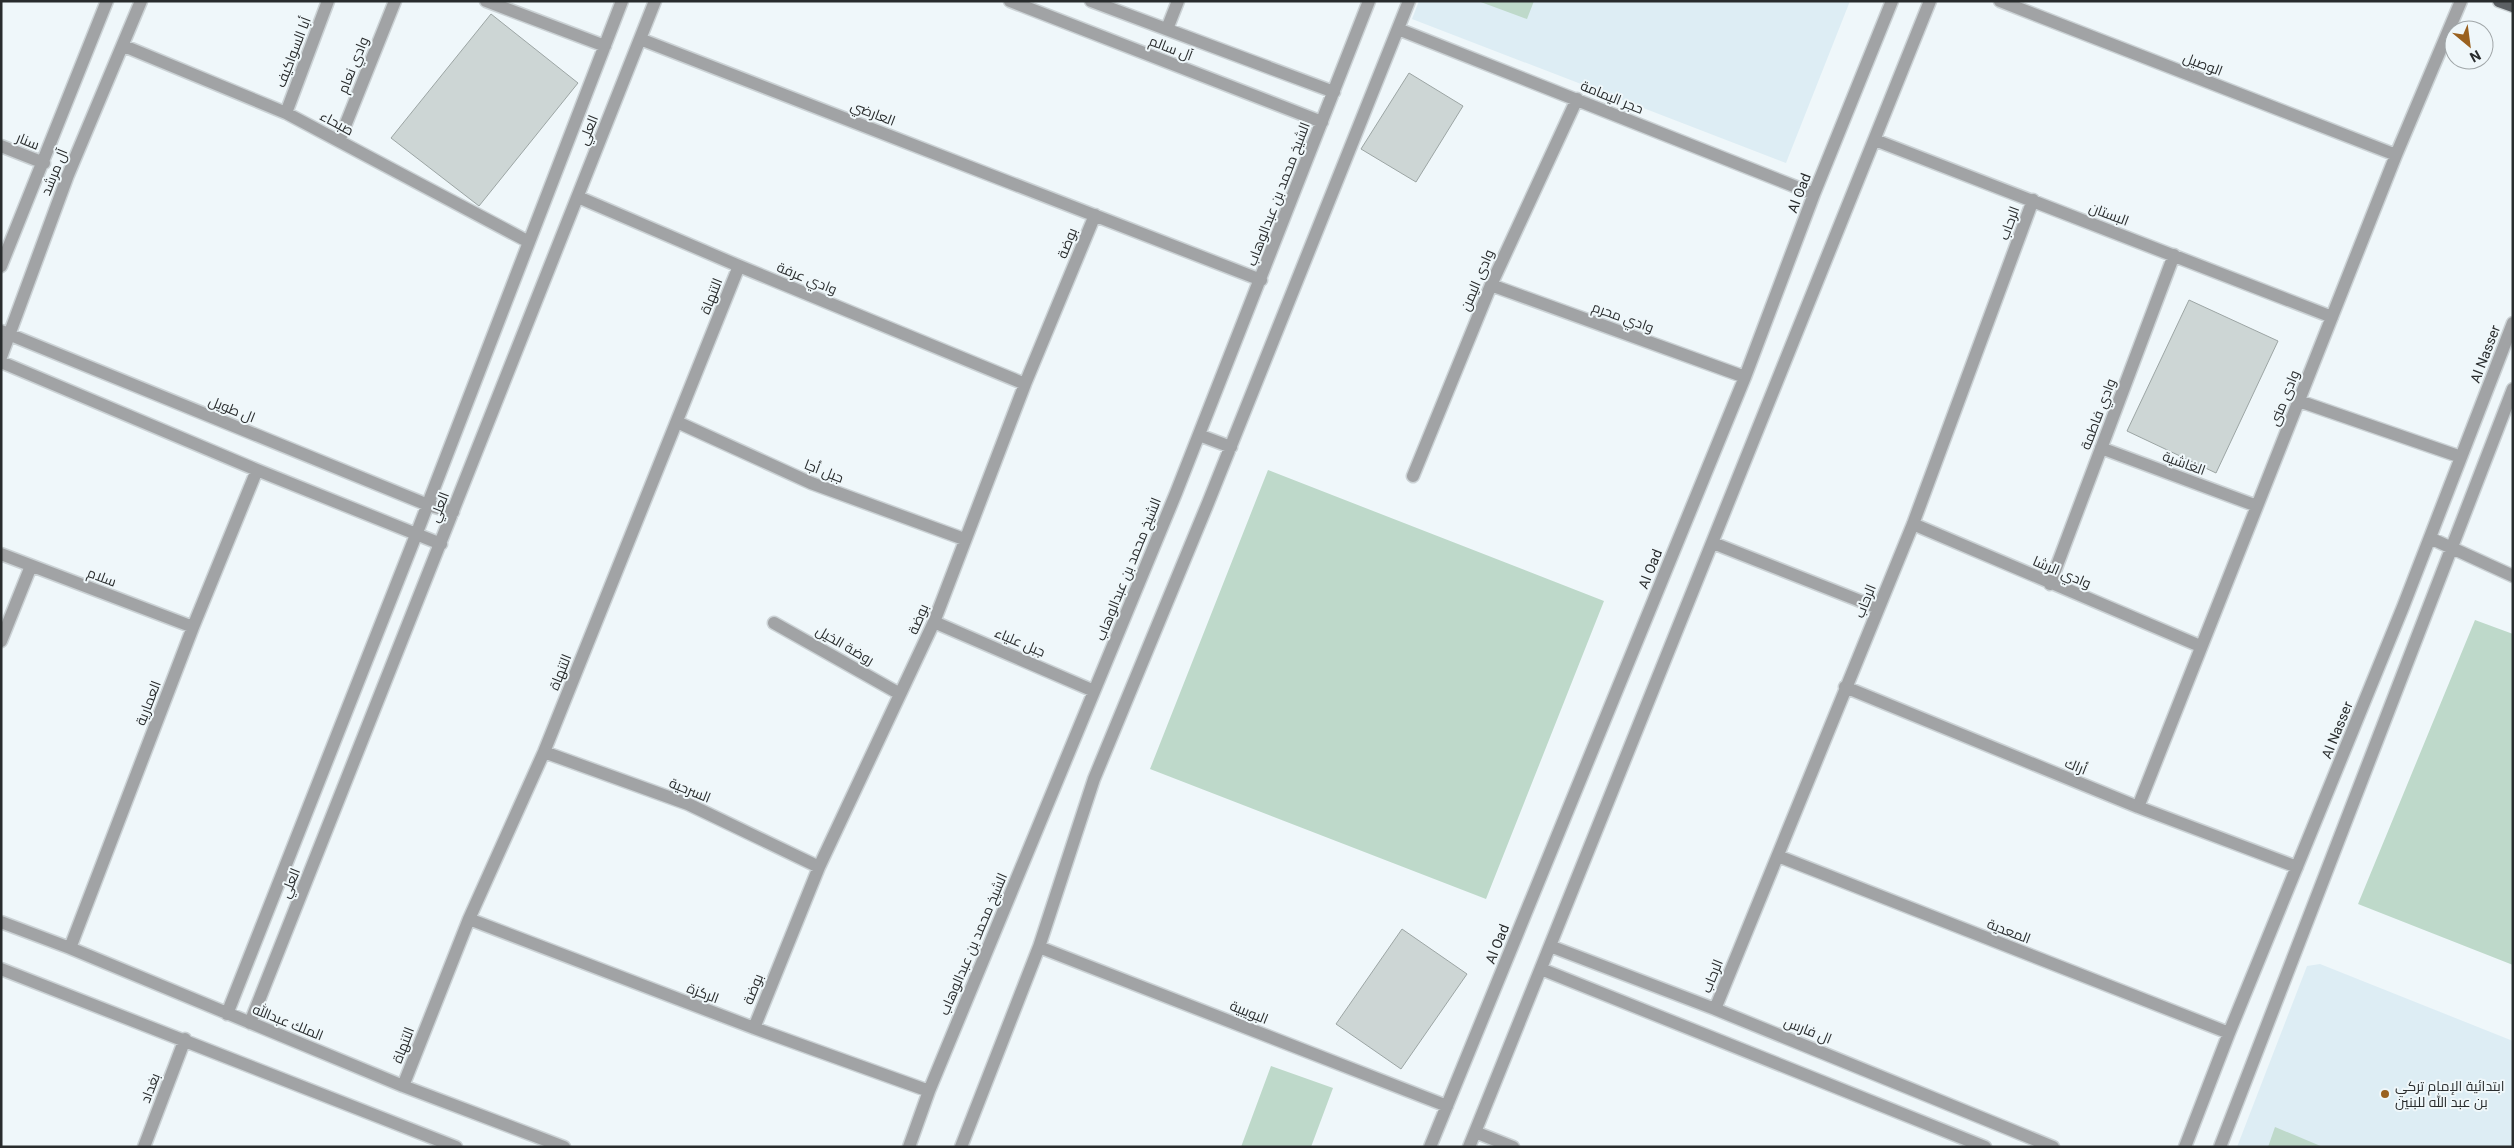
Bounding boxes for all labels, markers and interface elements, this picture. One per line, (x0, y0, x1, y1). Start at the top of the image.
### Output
street label: أبا السواكيف (271, 14, 314, 90)
north arrow (2444, 20, 2494, 70)
street label: آل سالم (1146, 32, 1195, 66)
street label: وادي نعام (334, 34, 375, 97)
text: N (2467, 47, 2484, 66)
street label: الوصيل (2181, 49, 2225, 79)
street label: حجر اليمامة (1578, 77, 1646, 117)
street label: العارضي (847, 97, 898, 132)
street label: صبحاء (317, 108, 357, 138)
street label: العلي (575, 113, 605, 149)
street label: الشيخ محمد بن عبدالوهاب (1243, 120, 1314, 269)
street label: سنار (13, 129, 42, 153)
street label: آل مرشد (37, 146, 72, 198)
street label: Al Oad (1784, 171, 1814, 215)
street label: البستان (2087, 199, 2131, 229)
street label: الرحاب (1996, 204, 2022, 242)
street label: بوضة (1054, 225, 1080, 261)
street label: وادى اليمن (1457, 247, 1497, 313)
street label: وادي عرفة (773, 259, 839, 301)
street label: التنهاة (697, 276, 725, 316)
street label: وادي محرم (1589, 298, 1656, 339)
street label: Al Nasser (2467, 323, 2503, 385)
street label: وادى منى (2266, 368, 2302, 428)
street label: وادي فاطمة (2077, 376, 2123, 453)
street label: ال طويل (206, 392, 258, 426)
street label: الغاشية (2160, 448, 2208, 478)
street label: جبل أجا (802, 455, 846, 486)
street label: العلي (426, 490, 456, 526)
street label: الشيخ محمد بن عبدالوهاب (1092, 495, 1165, 643)
street label: Al Oad (1635, 547, 1665, 591)
street label: وادي الرشا (2029, 553, 2094, 595)
street label: سلام (85, 564, 119, 592)
street label: الرحاب (1851, 582, 1879, 620)
street label: بوضة (905, 601, 931, 637)
street label: روضة الخيل (813, 622, 877, 668)
street label: جبل علياء (992, 624, 1048, 660)
street label: التنهاة (546, 652, 574, 692)
street label: العمارية (132, 678, 164, 728)
street label: Al Nasser (2318, 699, 2356, 761)
street label: أراك (2063, 753, 2090, 778)
street label: السرحية (667, 774, 713, 806)
street label: العلي (277, 866, 307, 902)
street label: الشيخ محمد بن عبدالوهاب (936, 871, 1011, 1018)
street label: المعدية (1985, 915, 2033, 947)
street label: Al Oad (1482, 922, 1512, 966)
street label: الرحاب (1698, 957, 1726, 995)
street label: بوضة (740, 971, 766, 1007)
street label: الركزة (685, 980, 721, 1006)
street label: البويبية (1228, 997, 1270, 1027)
street label: الملك عبدالله (250, 1000, 326, 1043)
street label: ال فارس (1782, 1013, 1834, 1048)
street label: التنهاة (389, 1025, 417, 1065)
street label: بغداد (137, 1071, 163, 1105)
place label: ابتدائية الإمام تركي بن عبد الله للبنين (2395, 1078, 2505, 1110)
marker: ابتدائية الإمام تركي بن عبد الله للبنين (2379, 1088, 2391, 1100)

